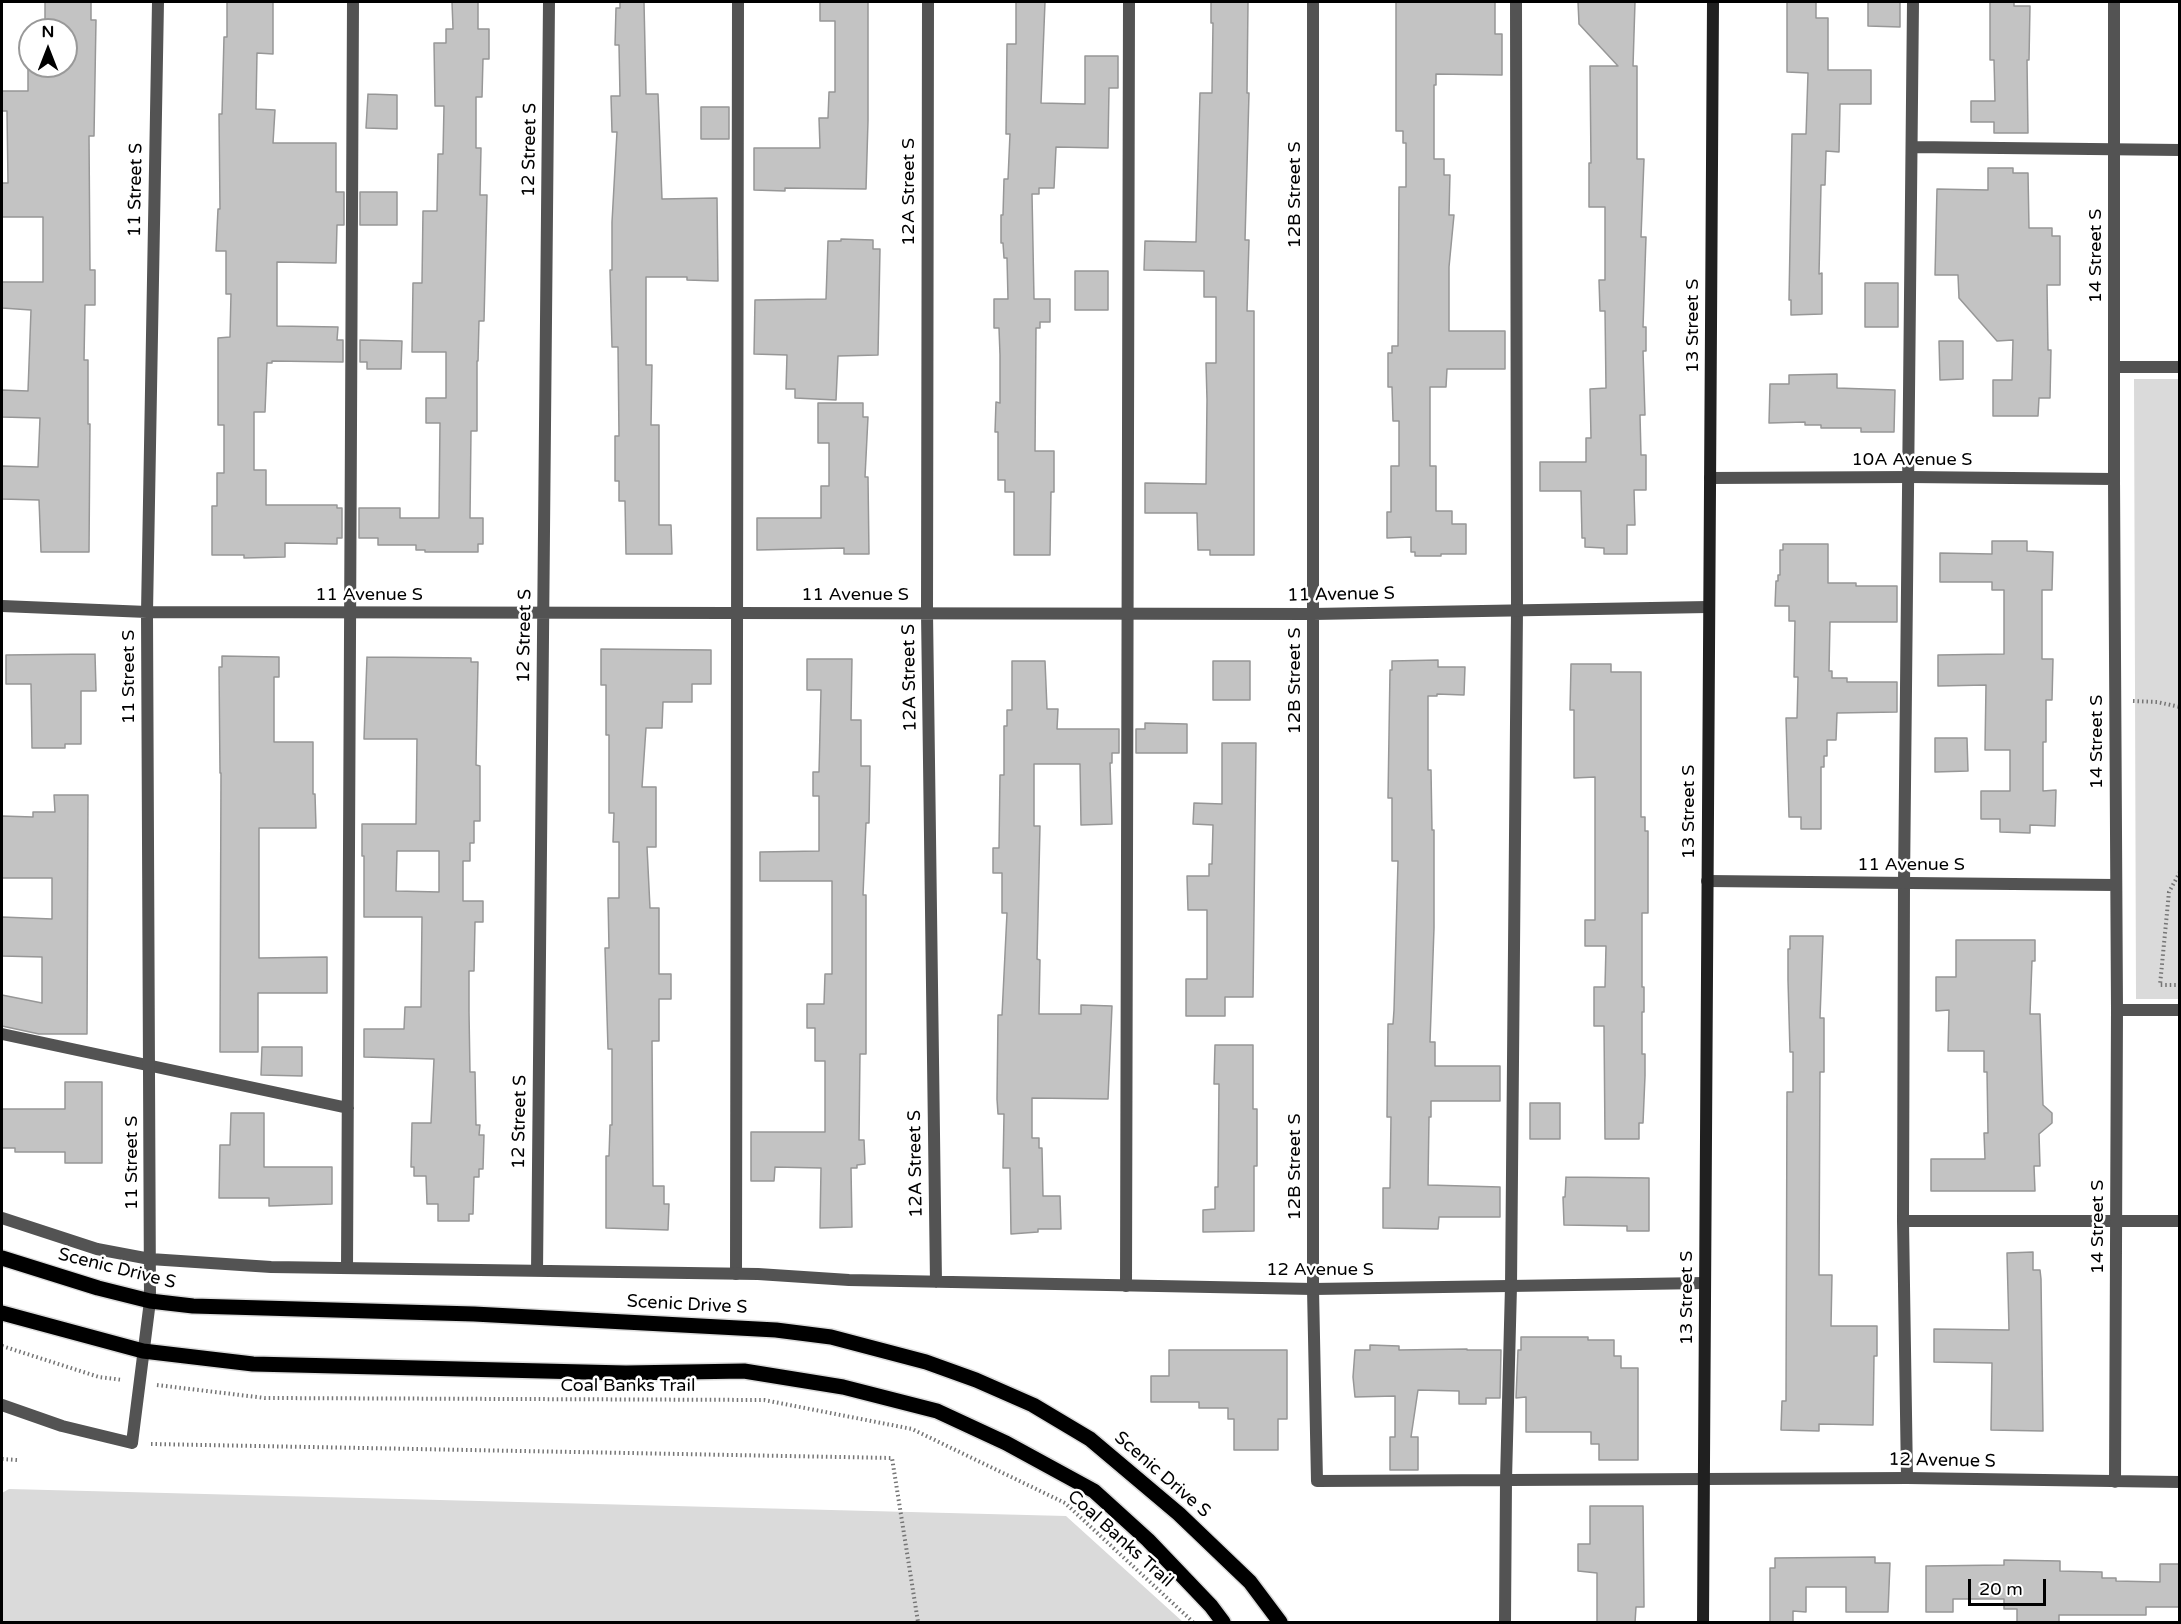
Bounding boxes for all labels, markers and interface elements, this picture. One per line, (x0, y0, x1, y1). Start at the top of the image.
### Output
north arrow (18, 18, 78, 78)
text: N (42, 22, 54, 42)
street label: 12 Street S (518, 103, 542, 197)
street label: 12A Street S (898, 138, 920, 246)
street label: 12B Street S (1284, 142, 1306, 248)
street label: 11 Street S (124, 143, 148, 237)
street label: 14 Street S (2085, 209, 2107, 303)
street label: 13 Street S (1682, 279, 1704, 373)
street label: 10A Avenue S (1852, 449, 1972, 471)
street label: 11 Avenue S (1287, 583, 1395, 607)
street label: 11 Avenue S (315, 584, 423, 606)
street label: 11 Avenue S (801, 584, 909, 606)
street label: 12 Street S (513, 589, 537, 683)
street label: 12A Street S (898, 624, 922, 732)
street label: 12B Street S (1284, 628, 1306, 734)
street label: 11 Street S (118, 630, 140, 724)
street label: 14 Street S (2086, 695, 2108, 789)
street label: 13 Street S (1678, 765, 1700, 859)
street label: 11 Avenue S (1857, 854, 1965, 876)
street label: 12 Street S (508, 1075, 532, 1169)
street label: 12A Street S (904, 1110, 928, 1218)
street label: 12B Street S (1284, 1114, 1306, 1220)
street label: 11 Street S (121, 1116, 143, 1210)
street label: 14 Street S (2087, 1180, 2109, 1274)
street label: Scenic Drive S (56, 1244, 178, 1294)
street label: 13 Street S (1676, 1251, 1698, 1345)
street label: 12 Avenue S (1266, 1259, 1374, 1281)
street label: Scenic Drive S (626, 1291, 748, 1319)
street label: Coal Banks Trail (561, 1375, 695, 1397)
street label: Scenic Drive S (1109, 1427, 1215, 1523)
street label: 12 Avenue S (1888, 1449, 1996, 1473)
street label: Coal Banks Trail (1063, 1486, 1177, 1592)
scale bar (1971, 1567, 2049, 1605)
text: 20 m (1979, 1578, 2023, 1600)

